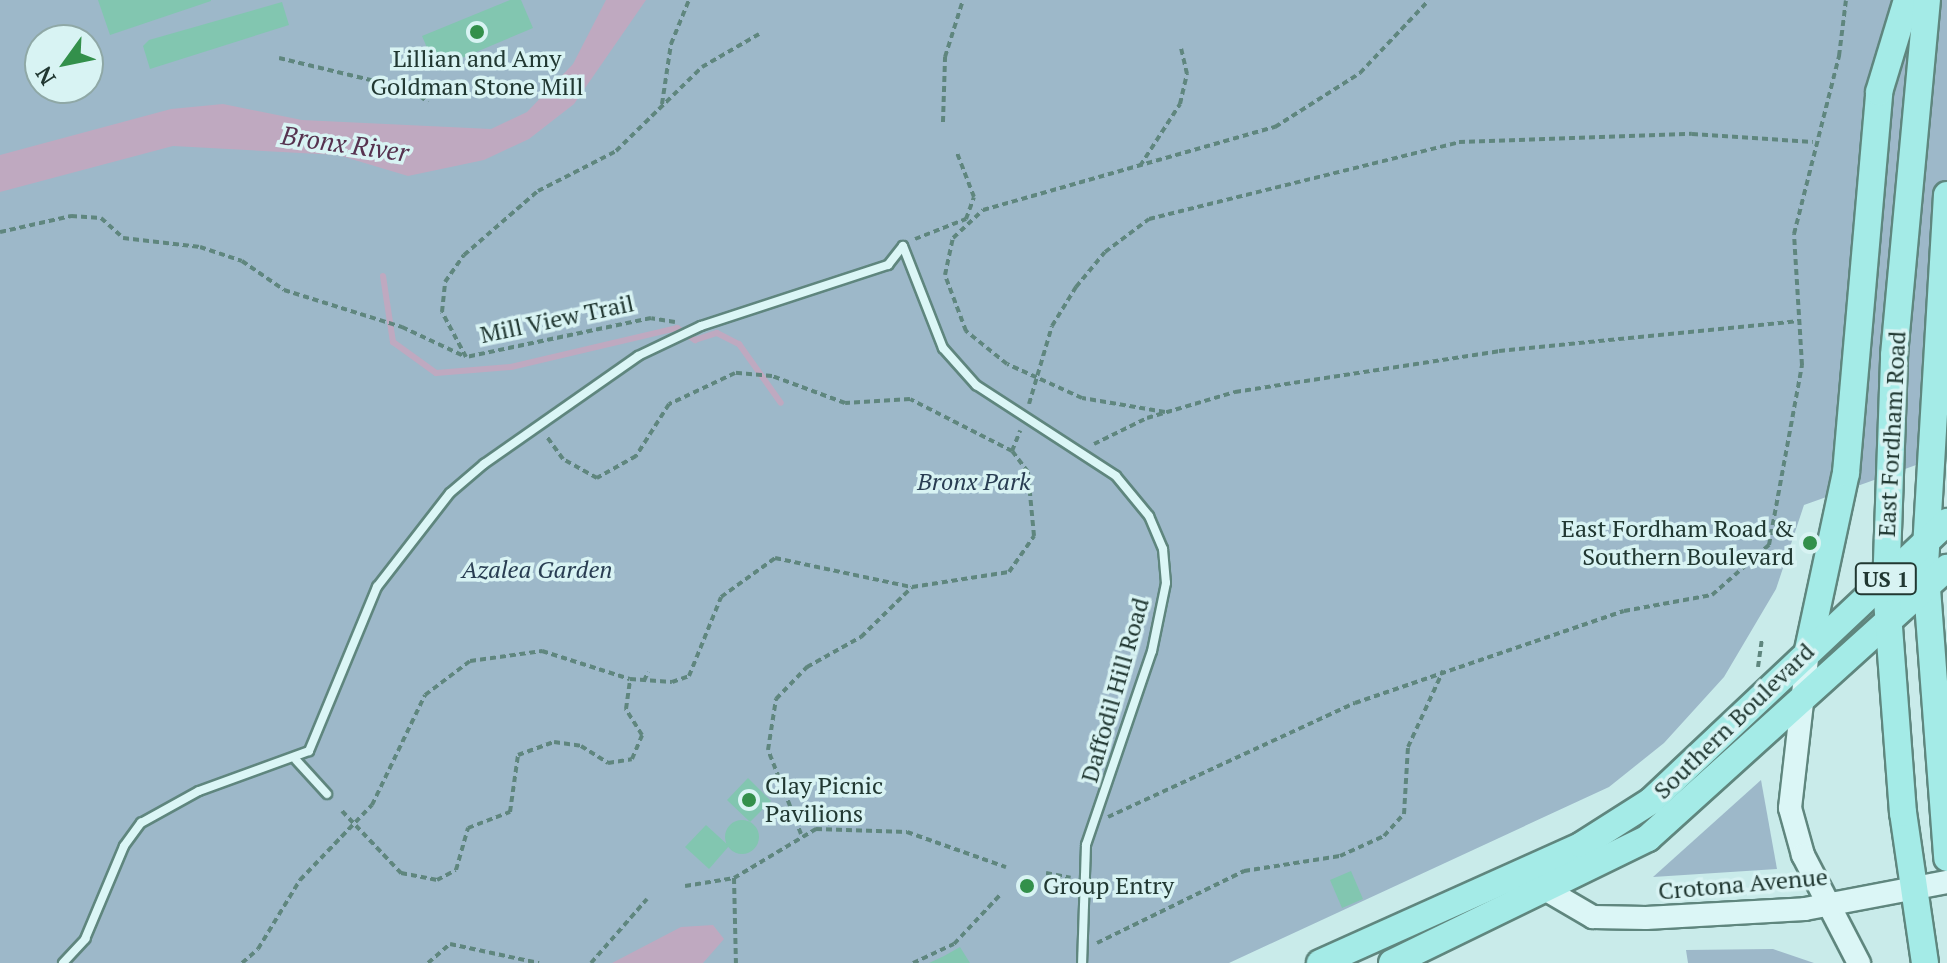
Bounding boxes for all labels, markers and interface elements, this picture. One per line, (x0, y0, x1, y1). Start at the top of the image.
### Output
marker: Lillian and Amy Goldman Stone Mill (468, 23, 486, 41)
north arrow (24, 24, 104, 104)
place label: Lillian and Amy Goldman Stone Mill (371, 45, 583, 101)
text: N (28, 61, 62, 91)
water label: Bronx River (279, 120, 411, 168)
street label: Mill View Trail (477, 289, 637, 349)
street label: East Fordham Road (1872, 330, 1912, 538)
park label: Bronx Park (917, 468, 1031, 496)
place label: East Fordham Road & Southern Boulevard (1561, 515, 1794, 571)
marker: East Fordham Road & Southern Boulevard (1801, 534, 1819, 552)
park label: Azalea Garden (461, 556, 613, 584)
road number: US 1 (1854, 561, 1918, 597)
street label: Daffodil Hill Road (1075, 594, 1155, 786)
street label: Southern Boulevard (1648, 637, 1820, 805)
place label: Clay Picnic Pavilions (765, 772, 883, 828)
marker: Clay Picnic Pavilions (740, 791, 758, 809)
street label: Crotona Avenue (1657, 862, 1829, 906)
place label: Group Entry (1043, 872, 1174, 900)
marker: Group Entry (1018, 877, 1036, 895)

